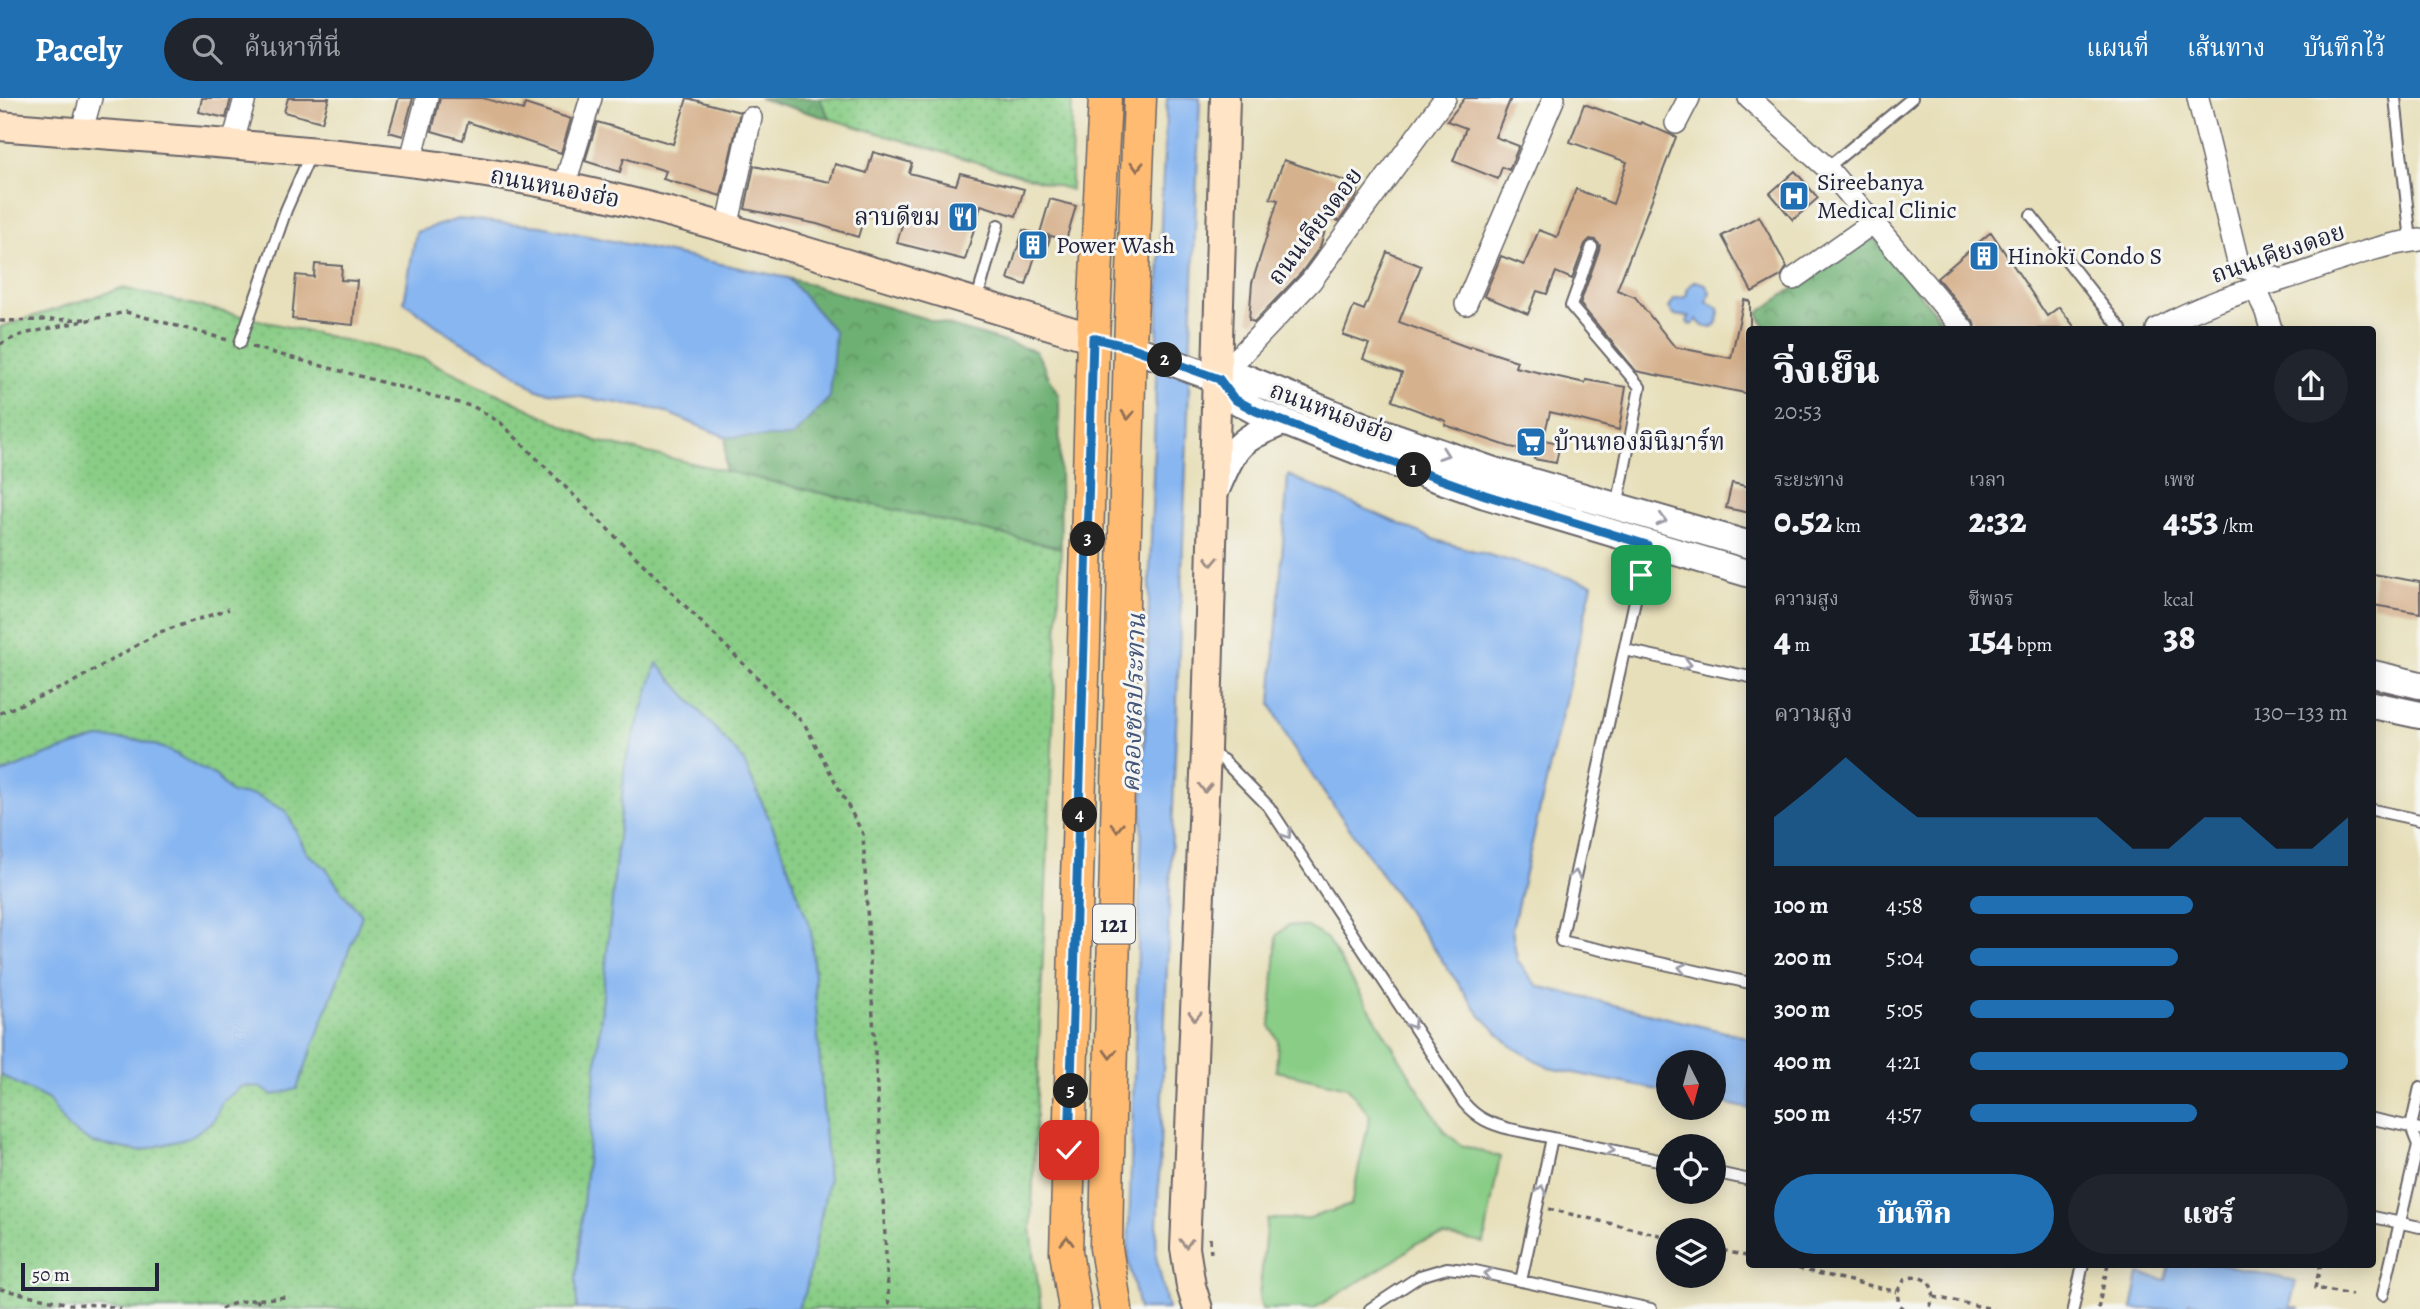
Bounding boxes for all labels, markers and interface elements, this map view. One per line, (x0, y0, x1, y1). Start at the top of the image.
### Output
search box (164, 18, 654, 81)
text: Pacely (35, 27, 122, 72)
icon: search (188, 30, 226, 68)
text: ค้นหาที่นี่ (244, 30, 341, 65)
text: แผนที่ (2086, 32, 2149, 64)
text: เส้นทาง (2187, 32, 2265, 64)
text: บันทึกไว้ (2303, 32, 2385, 64)
street label: ถนนหนองฮ่อ (488, 159, 622, 215)
one-way arrow (1129, 161, 1144, 172)
street label: ถนนเคียงดอย (1260, 161, 1370, 291)
place label: Sireebanya Medical Clinic (1817, 166, 1957, 226)
hospital icon: Sireebanya Medical Clinic (1777, 179, 1811, 213)
restaurant icon: ลาบดีขม (946, 200, 980, 234)
place label: ลาบดีขม (854, 201, 940, 233)
street label: ถนนเคียงดอย (2207, 215, 2349, 291)
building icon: Power Wash (1016, 228, 1050, 262)
place label: Power Wash (1056, 229, 1175, 261)
building icon: Hinokï Condo S (1967, 239, 2001, 273)
place label: Hinokï Condo S (2007, 240, 2162, 272)
pin: 2 (1148, 342, 1182, 378)
text: วิ่งเย็น (1774, 344, 1880, 396)
text: 2 (1160, 346, 1169, 372)
button: share (2274, 349, 2348, 423)
street label: ถนนหนองฮ่อ (1265, 374, 1399, 450)
text: 20:53 (1774, 396, 1822, 427)
one-way arrow (1120, 410, 1135, 421)
supermarket icon: บ้านทองมินิมาร์ท (1514, 425, 1548, 459)
place label: บ้านทองมินิมาร์ท (1554, 426, 1725, 458)
one-way arrow (1438, 446, 1450, 460)
pin: 1 (1396, 452, 1432, 488)
text: 1 (1410, 456, 1417, 482)
text: ระยะทาง (1774, 467, 1844, 493)
text: เวลา (1969, 467, 2006, 493)
text: เพซ (2163, 467, 2195, 493)
text: 0.52 (1774, 496, 1832, 544)
text: 2:32 (1969, 496, 2026, 544)
text: 4:53 (2163, 496, 2219, 544)
one-way arrow (1655, 512, 1667, 527)
text: km (1832, 513, 1861, 539)
text: /km (2219, 513, 2254, 539)
pin: 3 (1070, 522, 1106, 556)
text: 3 (1083, 525, 1092, 551)
pin (1611, 545, 1671, 605)
one-way arrow (1205, 556, 1220, 567)
icon: arrive (1622, 556, 1660, 594)
text: ความสูง (1774, 586, 1839, 612)
text: ชีพจร (1969, 586, 2014, 612)
text: kcal (2163, 587, 2194, 613)
water label: คลองชลประทาน (1113, 612, 1154, 793)
text: 38 (2163, 613, 2195, 661)
text: 4 (1774, 615, 1791, 663)
text: 154 (1969, 615, 2013, 663)
text: m (1791, 632, 1810, 658)
text: bpm (2013, 632, 2052, 658)
one-way arrow (1681, 655, 1693, 670)
text: 130–133 m (2254, 697, 2348, 728)
text: ความสูง (1774, 698, 1852, 729)
one-way arrow (1197, 783, 1212, 794)
pin: 4 (1062, 798, 1098, 832)
text: 4 (1075, 801, 1084, 827)
one-way arrow (1109, 822, 1124, 833)
one-way arrow (1278, 826, 1291, 839)
one-way arrow (1567, 869, 1582, 881)
text: 100 m (1774, 890, 1829, 921)
text: 4:58 (1886, 890, 1923, 921)
road number: 121 (1093, 904, 1135, 944)
text: 200 m (1774, 942, 1832, 973)
text: 5:04 (1886, 942, 1924, 973)
one-way arrow (1677, 962, 1689, 976)
text: 300 m (1774, 994, 1830, 1025)
text: 5:05 (1886, 994, 1924, 1025)
one-way arrow (1188, 1010, 1203, 1021)
one-way arrow (1404, 1016, 1416, 1029)
text: 400 m (1774, 1046, 1831, 1077)
text: 4:21 (1886, 1046, 1921, 1077)
one-way arrow (1103, 1049, 1118, 1060)
north arrow (1656, 1050, 1726, 1120)
map controls (1656, 1050, 1726, 1288)
pin: 5 (1054, 1074, 1088, 1108)
text: 5 (1066, 1077, 1075, 1103)
text: 500 m (1774, 1098, 1830, 1129)
text: 4:57 (1886, 1098, 1921, 1129)
pin (1039, 1120, 1099, 1180)
icon: check (1050, 1131, 1088, 1169)
button: locate (1656, 1134, 1726, 1204)
one-way arrow (1604, 1141, 1616, 1156)
button: บันทึก (1774, 1174, 2054, 1254)
button: แชร์ (2068, 1174, 2348, 1254)
one-way arrow (1532, 1184, 1547, 1196)
button: layers (1656, 1218, 1726, 1288)
one-way arrow (1059, 1236, 1074, 1247)
one-way arrow (1178, 1238, 1194, 1249)
scale bar (21, 1260, 159, 1292)
text: 50 m (32, 1262, 70, 1288)
one-way arrow (1482, 1267, 1494, 1282)

